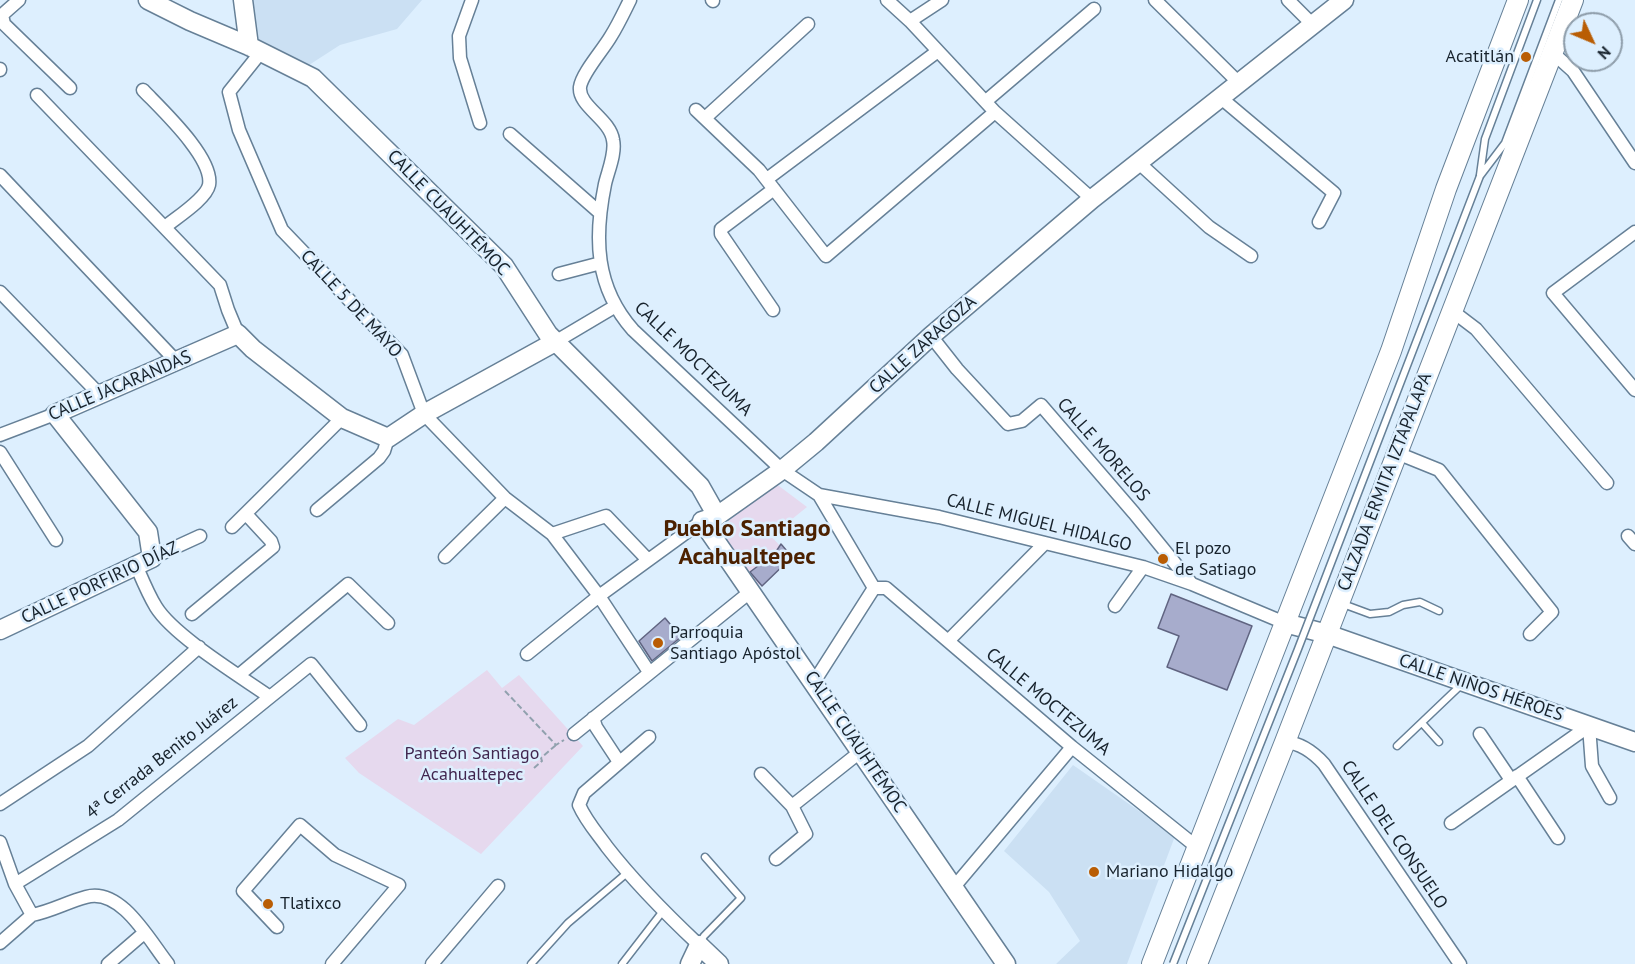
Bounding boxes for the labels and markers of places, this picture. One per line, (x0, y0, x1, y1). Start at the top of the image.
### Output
place label: Acatitlán (1446, 46, 1514, 68)
marker: Acatitlán (1519, 50, 1533, 64)
place label: El pozo de Satiago (1175, 538, 1256, 580)
marker: El pozo de Satiago (1156, 552, 1170, 566)
place label: Parroquia Santiago Apóstol (670, 622, 801, 664)
marker: Parroquia Santiago Apóstol (651, 636, 665, 650)
place label: Mariano Hidalgo (1106, 861, 1233, 883)
marker: Mariano Hidalgo (1087, 865, 1101, 879)
place label: Tlatixco (280, 893, 341, 915)
marker: Tlatixco (261, 897, 275, 911)

